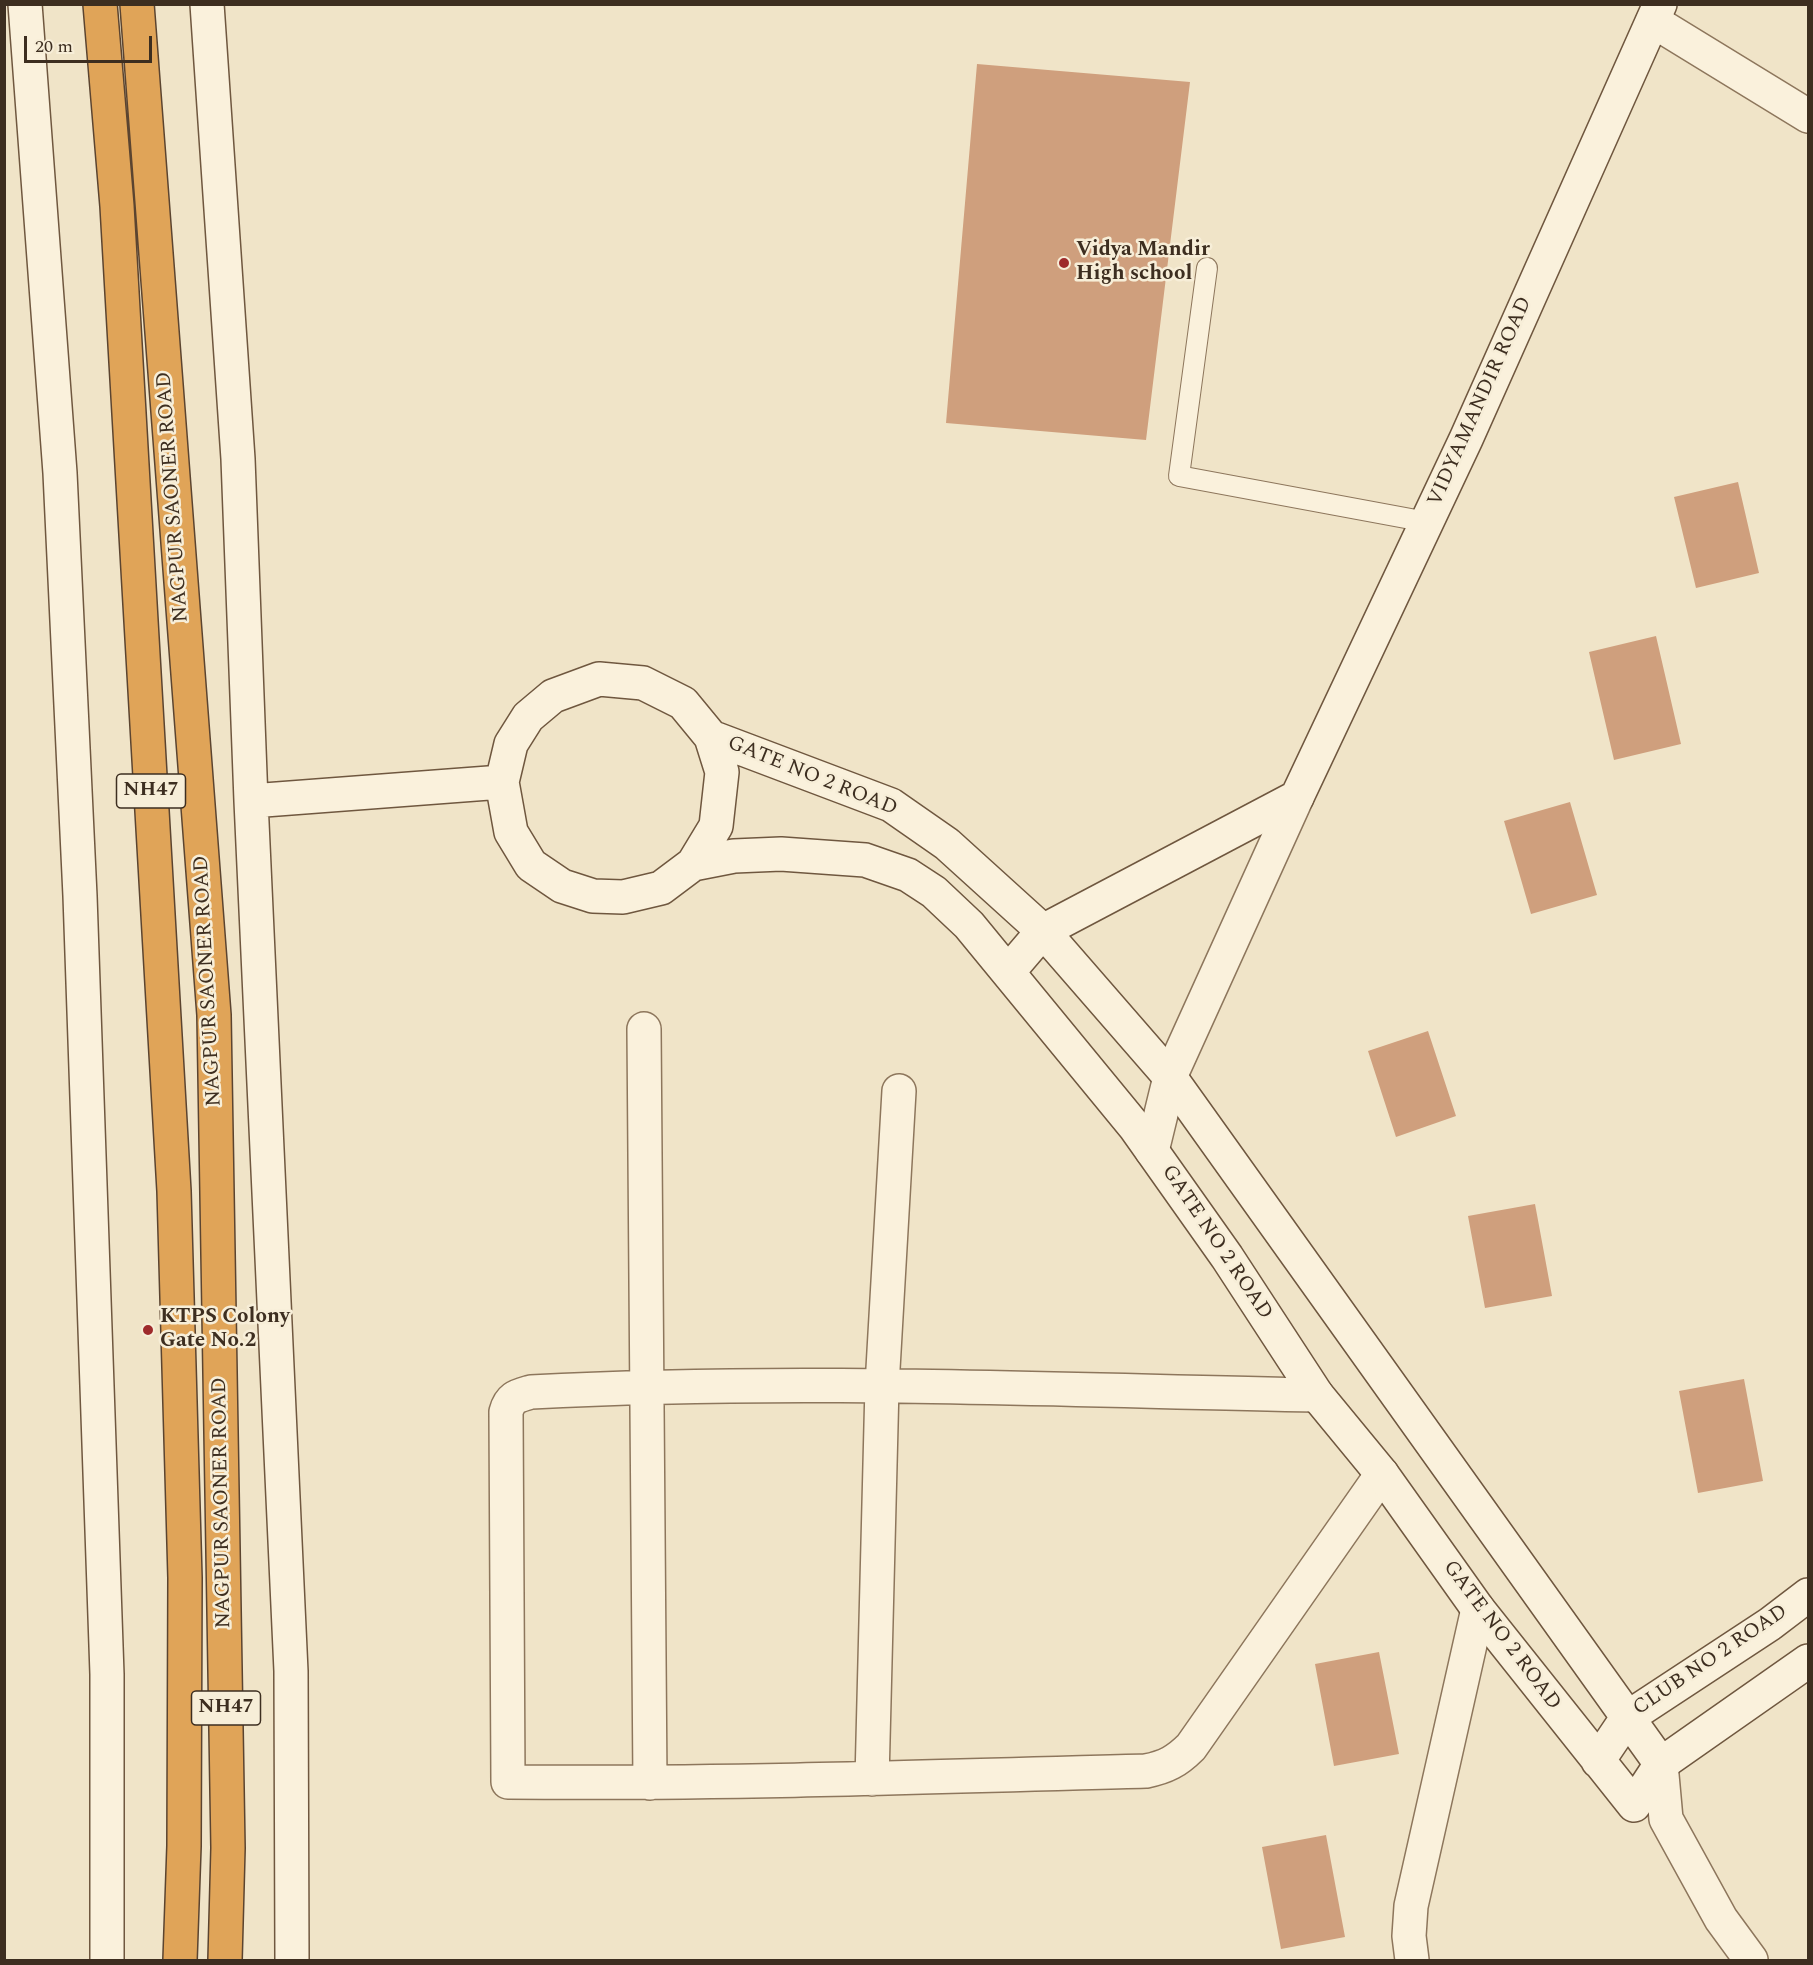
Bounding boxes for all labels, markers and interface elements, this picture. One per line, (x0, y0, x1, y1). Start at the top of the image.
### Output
scale bar (27, 24, 154, 62)
text: 20 m (35, 33, 73, 60)
place label: Vidya Mandir High school (1076, 238, 1210, 288)
marker: Vidya Mandir High school (1057, 256, 1071, 270)
street label: VIDYAMANDIR ROAD (1423, 293, 1539, 511)
street label: NAGPUR SAONER ROAD (153, 371, 195, 623)
street label: GATE NO 2 ROAD (723, 731, 901, 823)
road number: NH47 (116, 774, 186, 808)
street label: NAGPUR SAONER ROAD (190, 855, 228, 1107)
street label: GATE NO 2 ROAD (1155, 1161, 1277, 1325)
place label: KTPS Colony Gate No.2 (160, 1305, 290, 1355)
marker: KTPS Colony Gate No.2 (141, 1323, 155, 1337)
street label: NAGPUR SAONER ROAD (208, 1377, 238, 1629)
street label: GATE NO 2 ROAD (1437, 1556, 1565, 1716)
street label: CLUB NO 2 ROAD (1629, 1600, 1793, 1722)
road number: NH47 (192, 1691, 260, 1725)

